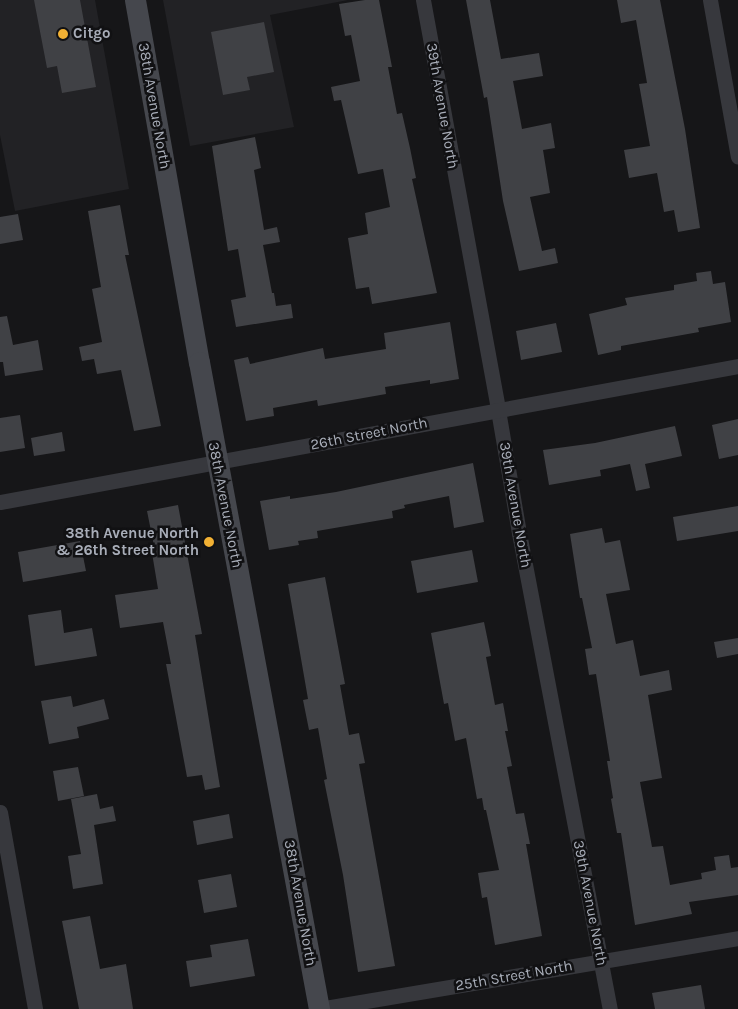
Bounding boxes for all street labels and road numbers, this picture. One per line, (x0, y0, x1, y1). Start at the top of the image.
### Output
street label: 38th Avenue North (134, 41, 174, 171)
street label: 39th Avenue North (422, 42, 462, 170)
street label: 26th Street North (309, 414, 429, 454)
street label: 38th Avenue North (204, 441, 246, 569)
street label: 39th Avenue North (495, 441, 535, 569)
street label: 38th Avenue North (280, 838, 320, 968)
street label: 39th Avenue North (569, 839, 611, 967)
street label: 25th Street North (454, 957, 574, 995)

